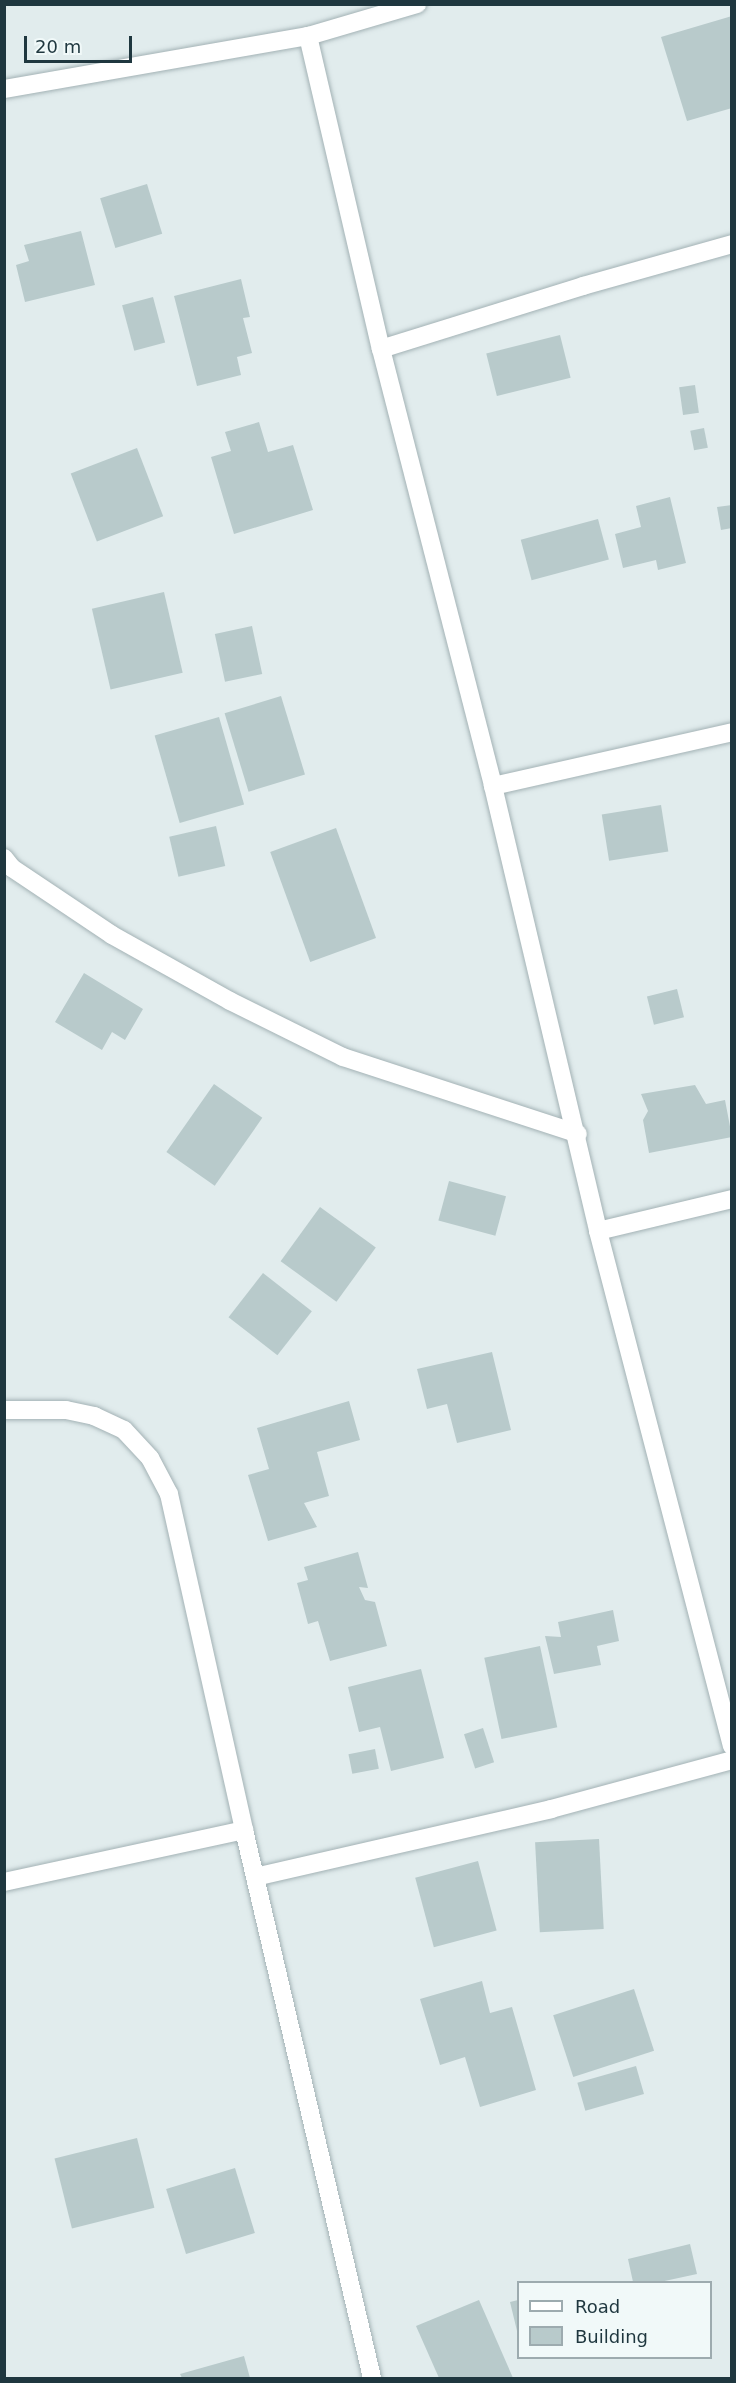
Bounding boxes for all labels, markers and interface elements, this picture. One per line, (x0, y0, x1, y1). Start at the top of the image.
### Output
scale bar (27, 24, 135, 62)
text: 20 m (35, 36, 81, 57)
legend (517, 2281, 712, 2359)
text: Road (575, 2296, 620, 2317)
text: Building (575, 2326, 648, 2347)

